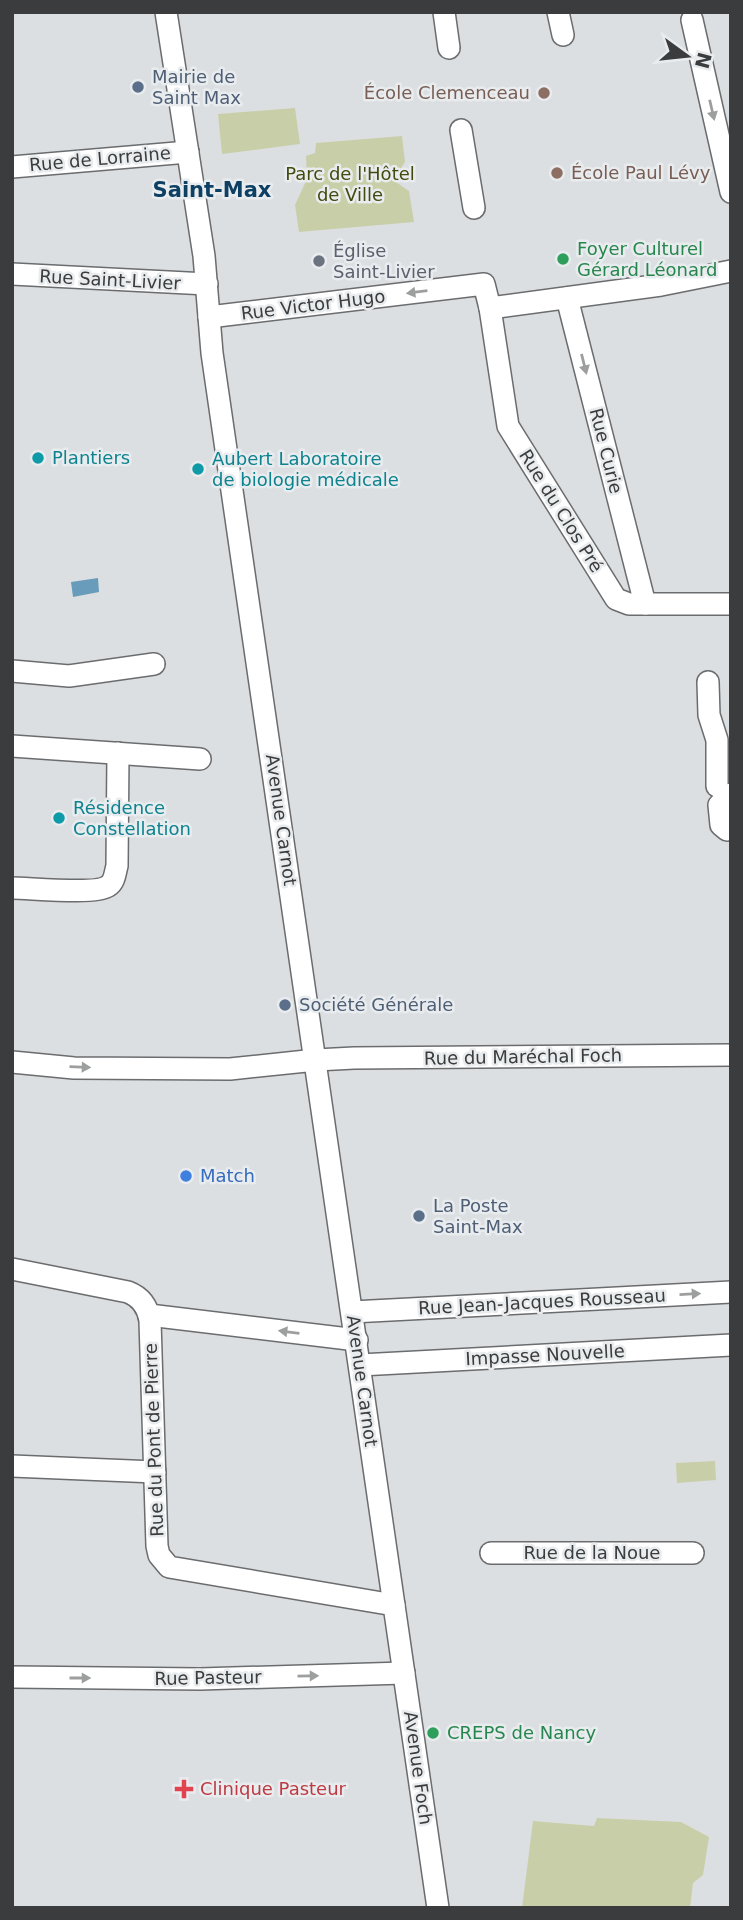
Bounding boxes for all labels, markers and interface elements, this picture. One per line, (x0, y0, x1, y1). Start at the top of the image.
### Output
north arrow (652, 21, 722, 91)
text: N (691, 50, 716, 71)
place label: Mairie de Saint Max (152, 66, 241, 108)
marker: Mairie de Saint Max (130, 79, 146, 95)
place label: École Clemenceau (364, 82, 530, 103)
marker: École Clemenceau (536, 85, 552, 101)
one-way arrow (707, 99, 718, 121)
street label: Rue de Lorraine (28, 142, 172, 175)
place label: École Paul Lévy (571, 162, 711, 183)
park label: Parc de l'Hôtel de Ville (285, 163, 415, 205)
marker: École Paul Lévy (549, 165, 565, 181)
district label: Saint-Max (153, 178, 272, 202)
place label: Foyer Culturel Gérard Léonard (577, 238, 717, 280)
place label: Église Saint-Livier (333, 240, 435, 282)
marker: Foyer Culturel Gérard Léonard (555, 251, 571, 267)
marker: Église Saint-Livier (311, 253, 327, 269)
street label: Rue Saint-Livier (39, 265, 182, 294)
street label: Rue Victor Hugo (240, 285, 386, 324)
one-way arrow (406, 287, 428, 298)
one-way arrow (579, 353, 590, 375)
street label: Rue Curie (586, 406, 627, 496)
street label: Rue du Clos Pré (515, 445, 608, 576)
place label: Plantiers (52, 447, 130, 468)
place label: Aubert Laboratoire de biologie médicale (212, 448, 399, 490)
marker: Plantiers (30, 450, 46, 466)
marker: Aubert Laboratoire de biologie médicale (190, 461, 206, 477)
street label: Avenue Carnot (262, 753, 301, 887)
place label: Résidence Constellation (73, 797, 191, 839)
marker: Résidence Constellation (51, 810, 67, 826)
place label: Société Générale (299, 994, 453, 1015)
marker: Société Générale (277, 997, 293, 1013)
street label: Rue du Maréchal Foch (424, 1044, 622, 1069)
one-way arrow (69, 1062, 91, 1073)
place label: Match (200, 1165, 255, 1186)
marker: Match (178, 1168, 194, 1184)
place label: La Poste Saint-Max (433, 1195, 523, 1237)
marker: La Poste Saint-Max (411, 1208, 427, 1224)
street label: Rue Jean-Jacques Rousseau (418, 1285, 666, 1318)
one-way arrow (679, 1288, 701, 1299)
street label: Avenue Carnot (343, 1314, 382, 1448)
one-way arrow (278, 1326, 300, 1337)
street label: Impasse Nouvelle (465, 1340, 625, 1369)
street label: Rue du Pont de Pierre (140, 1343, 167, 1537)
street label: Rue de la Noue (524, 1542, 660, 1563)
street label: Rue Pasteur (154, 1666, 262, 1689)
one-way arrow (297, 1670, 319, 1682)
one-way arrow (70, 1672, 92, 1684)
street label: Avenue Foch (400, 1710, 437, 1826)
place label: CREPS de Nancy (447, 1722, 596, 1743)
marker: CREPS de Nancy (425, 1725, 441, 1741)
place label: Clinique Pasteur (200, 1778, 347, 1799)
marker: Clinique Pasteur (174, 1779, 194, 1799)

